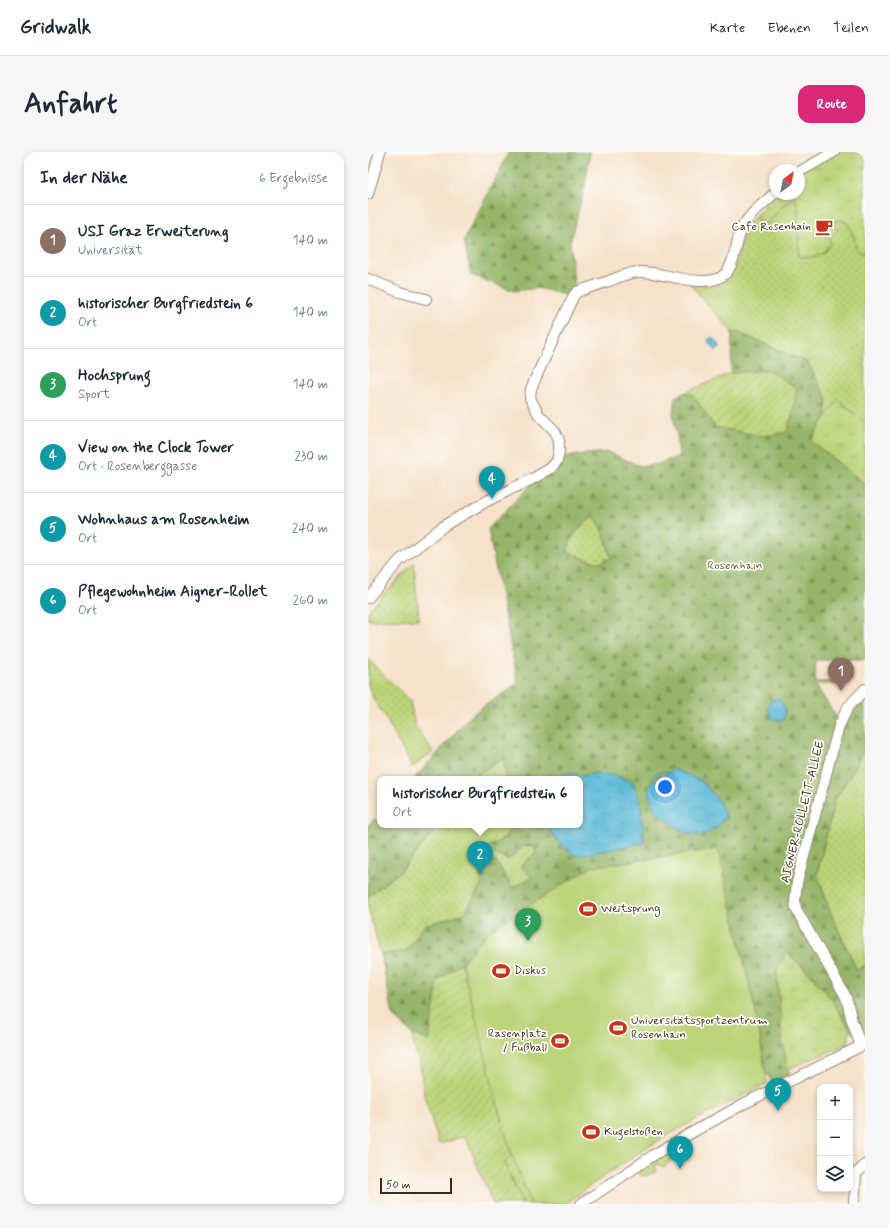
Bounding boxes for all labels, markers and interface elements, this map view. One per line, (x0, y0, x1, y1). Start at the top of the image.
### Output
text: Gridwalk (20, 15, 91, 40)
text: Karte (710, 19, 745, 37)
text: Ebenen (767, 19, 811, 37)
text: Teilen (833, 19, 869, 37)
button: Route (798, 85, 865, 123)
text: Anfahrt (24, 86, 117, 123)
north arrow (769, 164, 805, 200)
text: In der Nähe (40, 167, 128, 189)
text: 6 Ergebnisse (259, 170, 328, 187)
cafe icon: Cafe Rosenhain (814, 217, 834, 237)
place label: Cafe Rosenhain (731, 219, 811, 235)
text: USI Graz Erweiterung (78, 222, 229, 242)
text: 1 (50, 232, 56, 249)
text: 140 m (293, 232, 328, 249)
text: Universität (78, 242, 143, 259)
text: historischer Burgfriedstein 6 (78, 294, 253, 314)
text: 2 (50, 304, 56, 321)
text: 140 m (293, 304, 328, 321)
text: Ort (78, 314, 97, 331)
text: Hochsprung (78, 366, 151, 386)
text: 3 (50, 376, 56, 393)
text: 140 m (293, 376, 328, 393)
text: Sport (78, 386, 110, 403)
text: View on the Clock Tower (78, 438, 234, 458)
text: 4 (49, 448, 57, 465)
text: 230 m (294, 448, 328, 465)
text: Ort · Rosenberggasse (78, 458, 197, 475)
pin: 4 (479, 466, 505, 499)
text: Wohnhaus am Rosenheim (78, 510, 250, 530)
text: 5 (49, 520, 57, 537)
text: 240 m (292, 520, 328, 537)
text: Ort (78, 530, 97, 547)
park label: Rosenhain (708, 558, 762, 574)
text: Pflegewohnheim Aigner-Rollet (78, 582, 267, 602)
text: 6 (50, 592, 56, 609)
text: 260 m (293, 592, 328, 609)
text: Ort (78, 602, 97, 619)
pin: 1 (828, 658, 854, 691)
street label: AIGNER-ROLLETT-ALLEE (778, 739, 828, 885)
popup (377, 776, 583, 828)
your location (655, 777, 675, 797)
text: historischer Burgfriedstein 6 (393, 784, 567, 804)
text: Ort (393, 804, 412, 821)
pin: 2 (467, 841, 493, 874)
sports icon: Weitsprung (578, 899, 598, 919)
place label: Weitsprung (601, 901, 660, 917)
pin: 3 (515, 908, 541, 941)
sports icon: Diskus (491, 961, 511, 981)
place label: Diskus (514, 963, 547, 979)
place label: Universitätssportzentrum Rosenhain (631, 1013, 768, 1043)
sports icon: Universitätssportzentrum Rosenhain (608, 1018, 628, 1038)
place label: Rasenplatz / Fußball (488, 1026, 547, 1056)
sports icon: Rasenplatz / Fußball (550, 1031, 570, 1051)
pin: 5 (765, 1078, 791, 1111)
map controls (817, 1084, 853, 1192)
button: + (817, 1084, 853, 1120)
button: − (817, 1120, 853, 1156)
sports icon: Kugelstoßen (581, 1122, 601, 1142)
place label: Kugelstoßen (604, 1124, 663, 1141)
pin: 6 (667, 1136, 693, 1169)
button: layers (817, 1156, 853, 1192)
scale bar (380, 1176, 452, 1195)
text: 50 m (386, 1178, 411, 1192)

